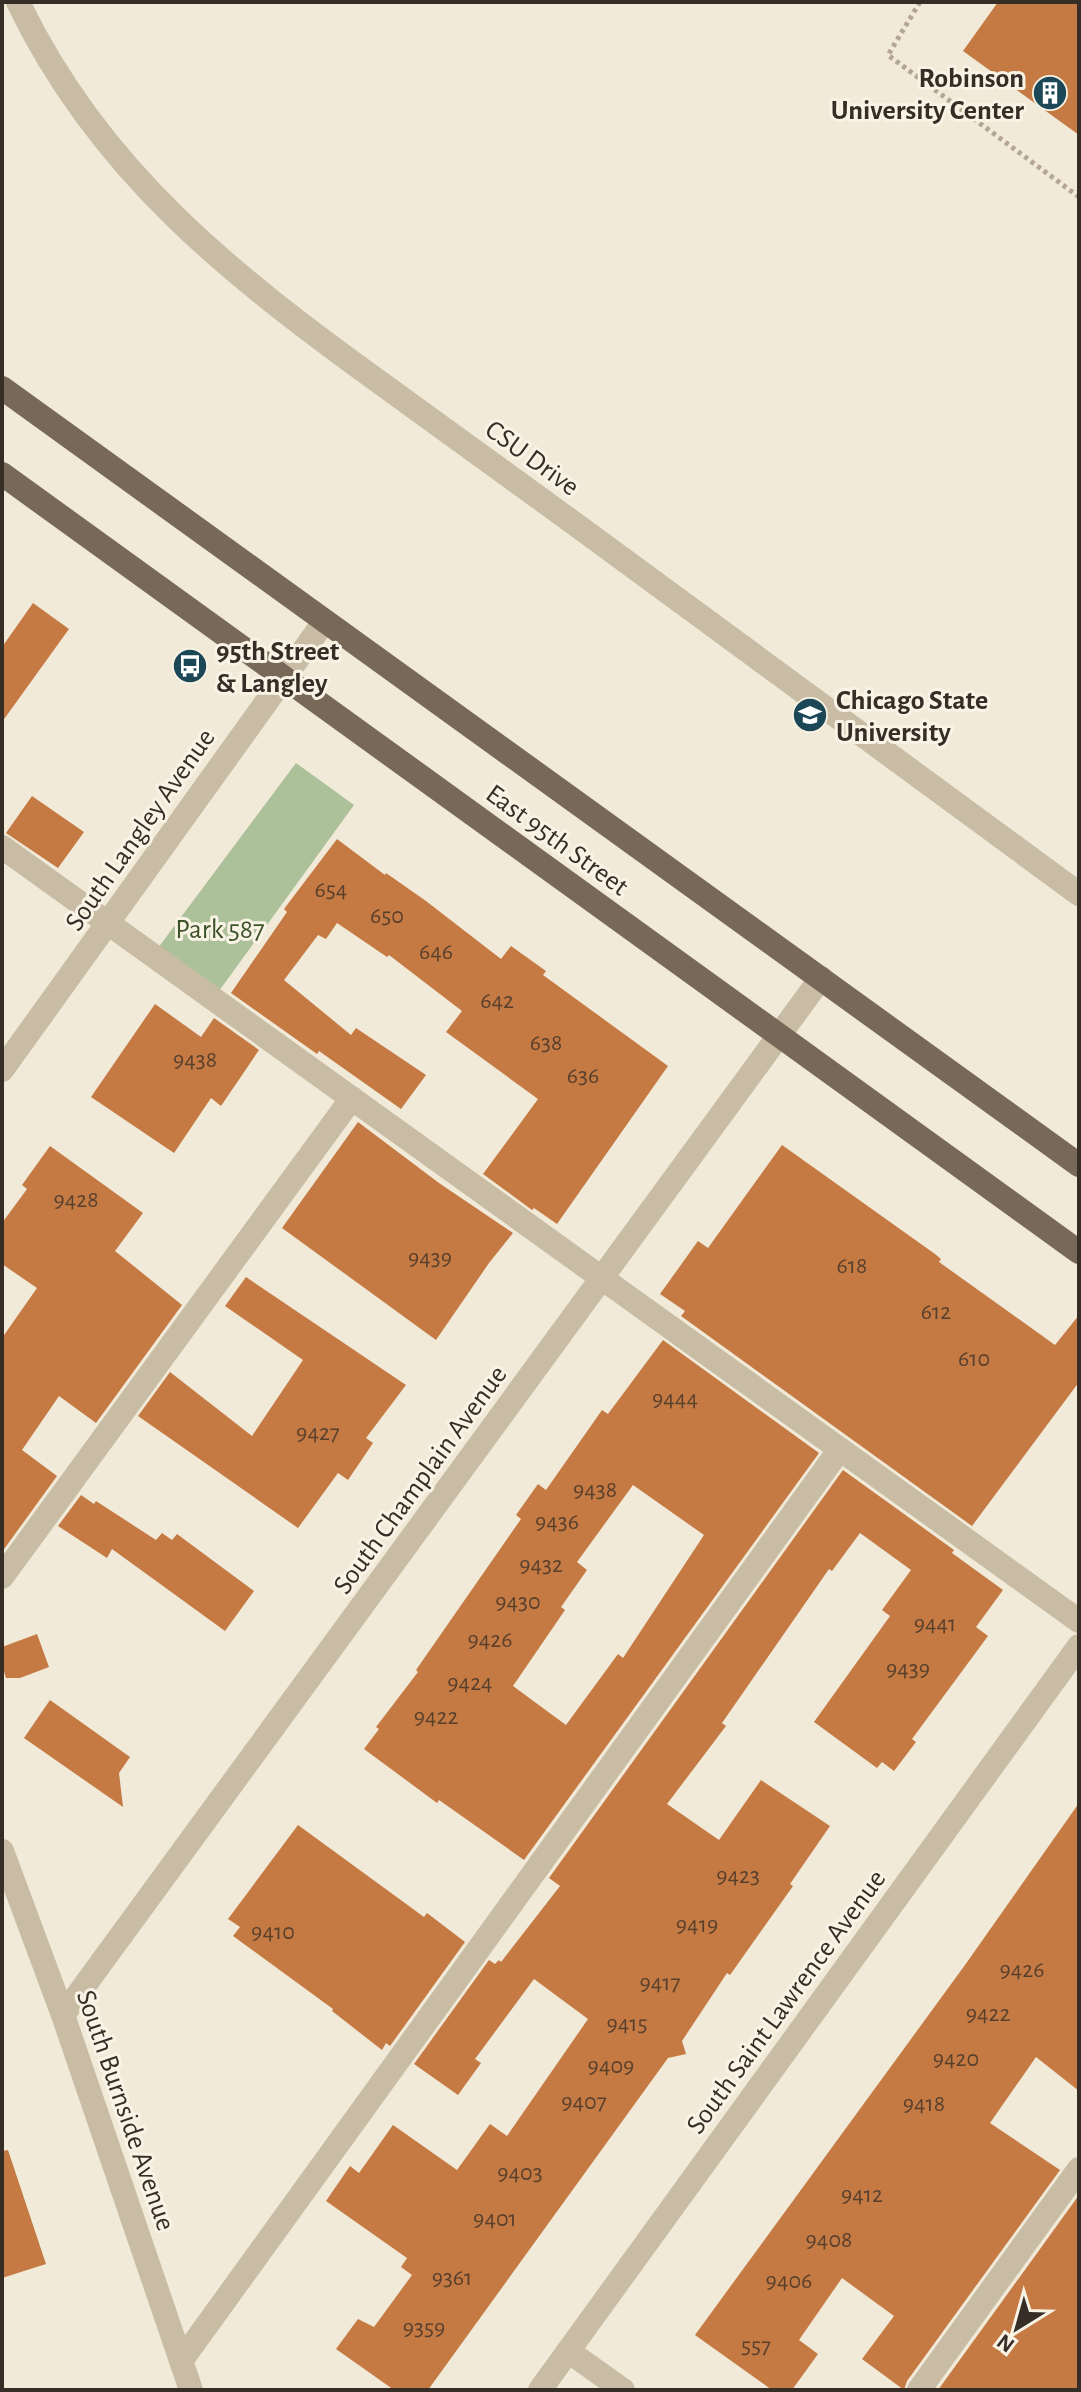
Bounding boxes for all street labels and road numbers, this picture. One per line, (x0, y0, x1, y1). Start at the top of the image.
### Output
street label: CSU Drive (480, 416, 584, 502)
street label: South Langley Avenue (61, 724, 221, 936)
street label: East 95th Street (480, 780, 633, 902)
street label: South Champlain Avenue (329, 1361, 513, 1599)
street label: South Saint Lawrence Avenue (682, 1865, 892, 2139)
street label: South Burnside Avenue (71, 1987, 179, 2234)

